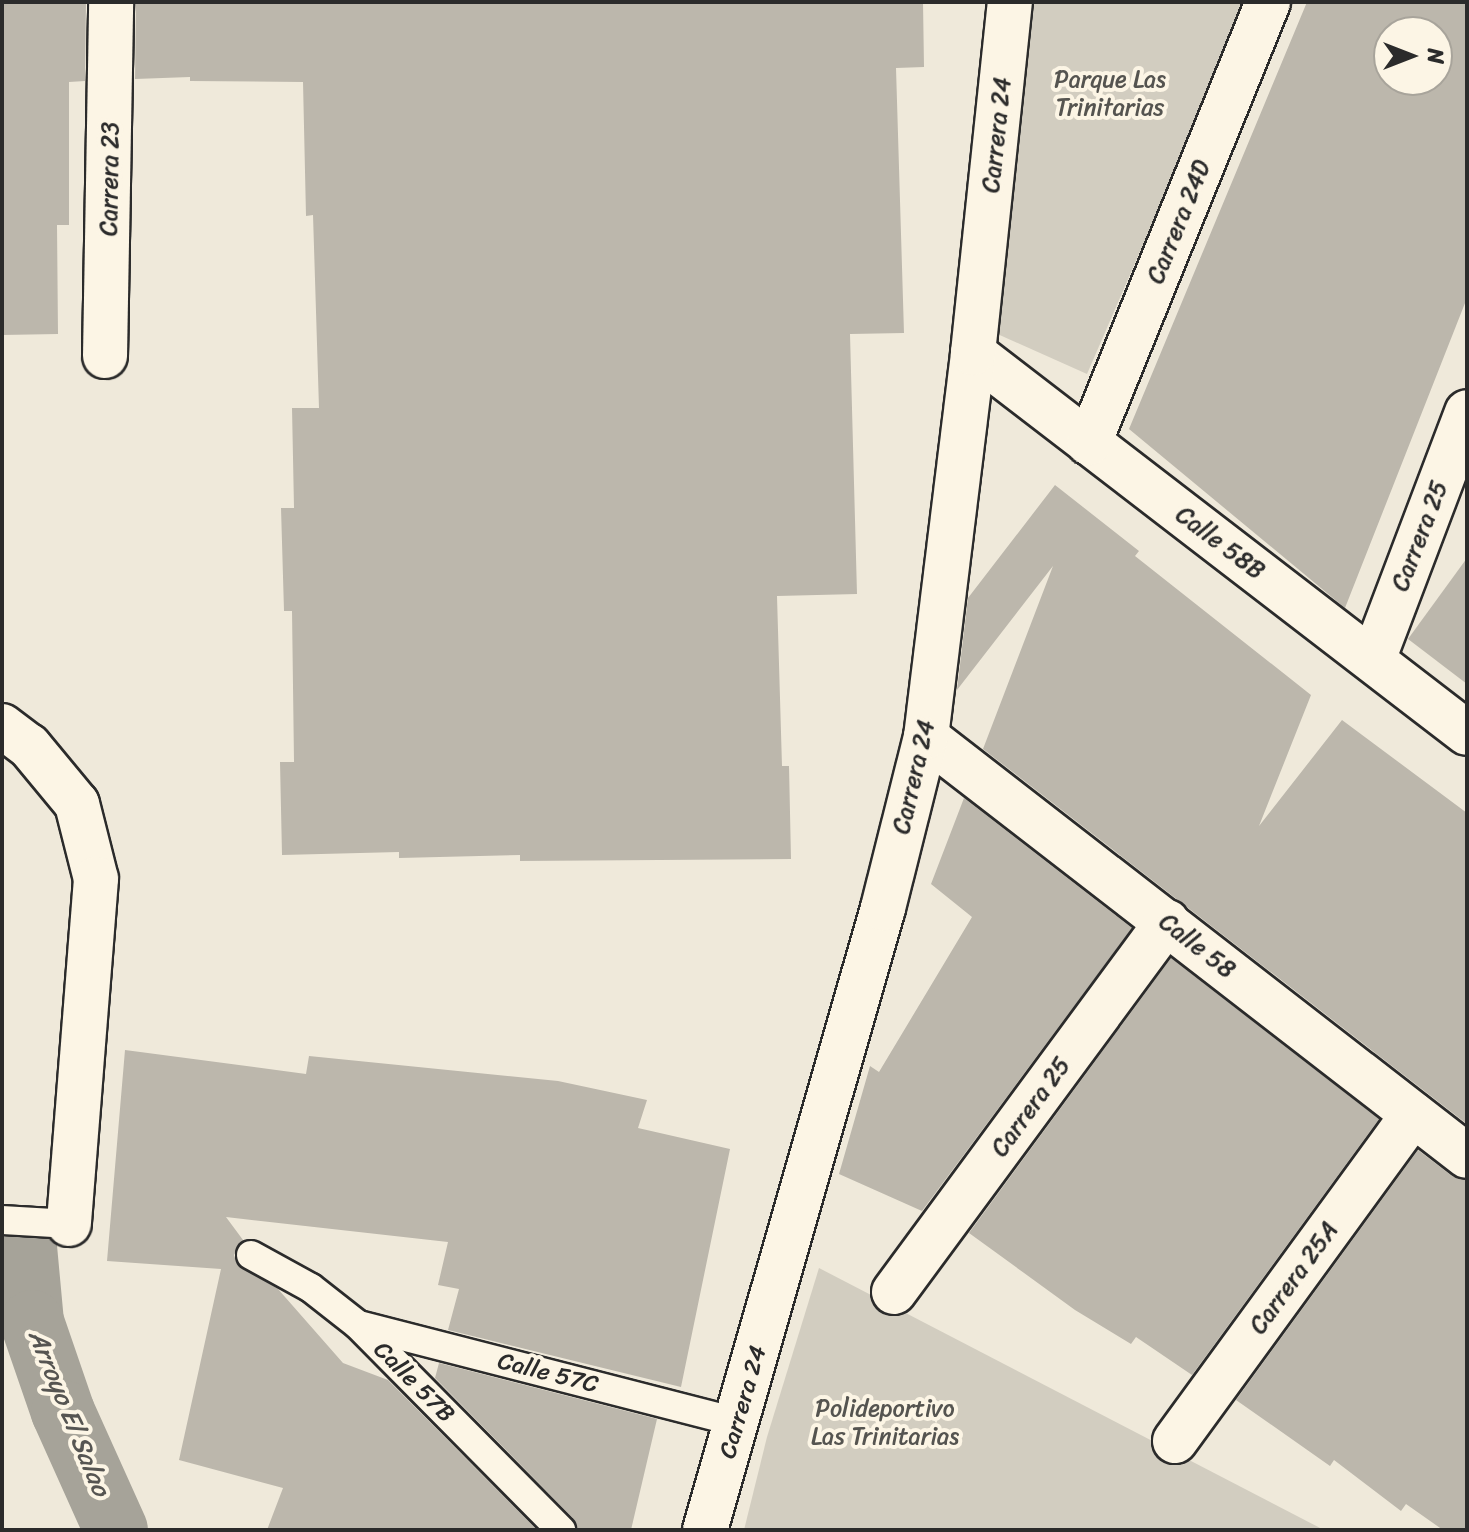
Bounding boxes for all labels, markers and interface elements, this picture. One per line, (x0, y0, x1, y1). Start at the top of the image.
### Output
north arrow (1373, 16, 1453, 96)
text: N (1416, 48, 1455, 64)
park label: Parque Las Trinitarias (1054, 66, 1166, 122)
street label: Carrera 24 (977, 76, 1017, 194)
street label: Carrera 23 (95, 122, 125, 236)
street label: Carrera 24D (1141, 156, 1217, 288)
street label: Carrera 25 (1386, 477, 1454, 595)
street label: Calle 58B (1170, 500, 1270, 586)
street label: Carrera 24 (887, 717, 941, 837)
street label: Calle 58 (1153, 907, 1241, 985)
street label: Carrera 25 (985, 1052, 1077, 1162)
street label: Carrera 25A (1244, 1216, 1344, 1340)
water label: Arroyo El Salao (22, 1325, 116, 1501)
street label: Calle 57B (367, 1335, 461, 1429)
street label: Carrera 24 (713, 1342, 773, 1462)
street label: Calle 57C (495, 1347, 601, 1399)
park label: Polideportivo Las Trinitarias (811, 1395, 959, 1451)

